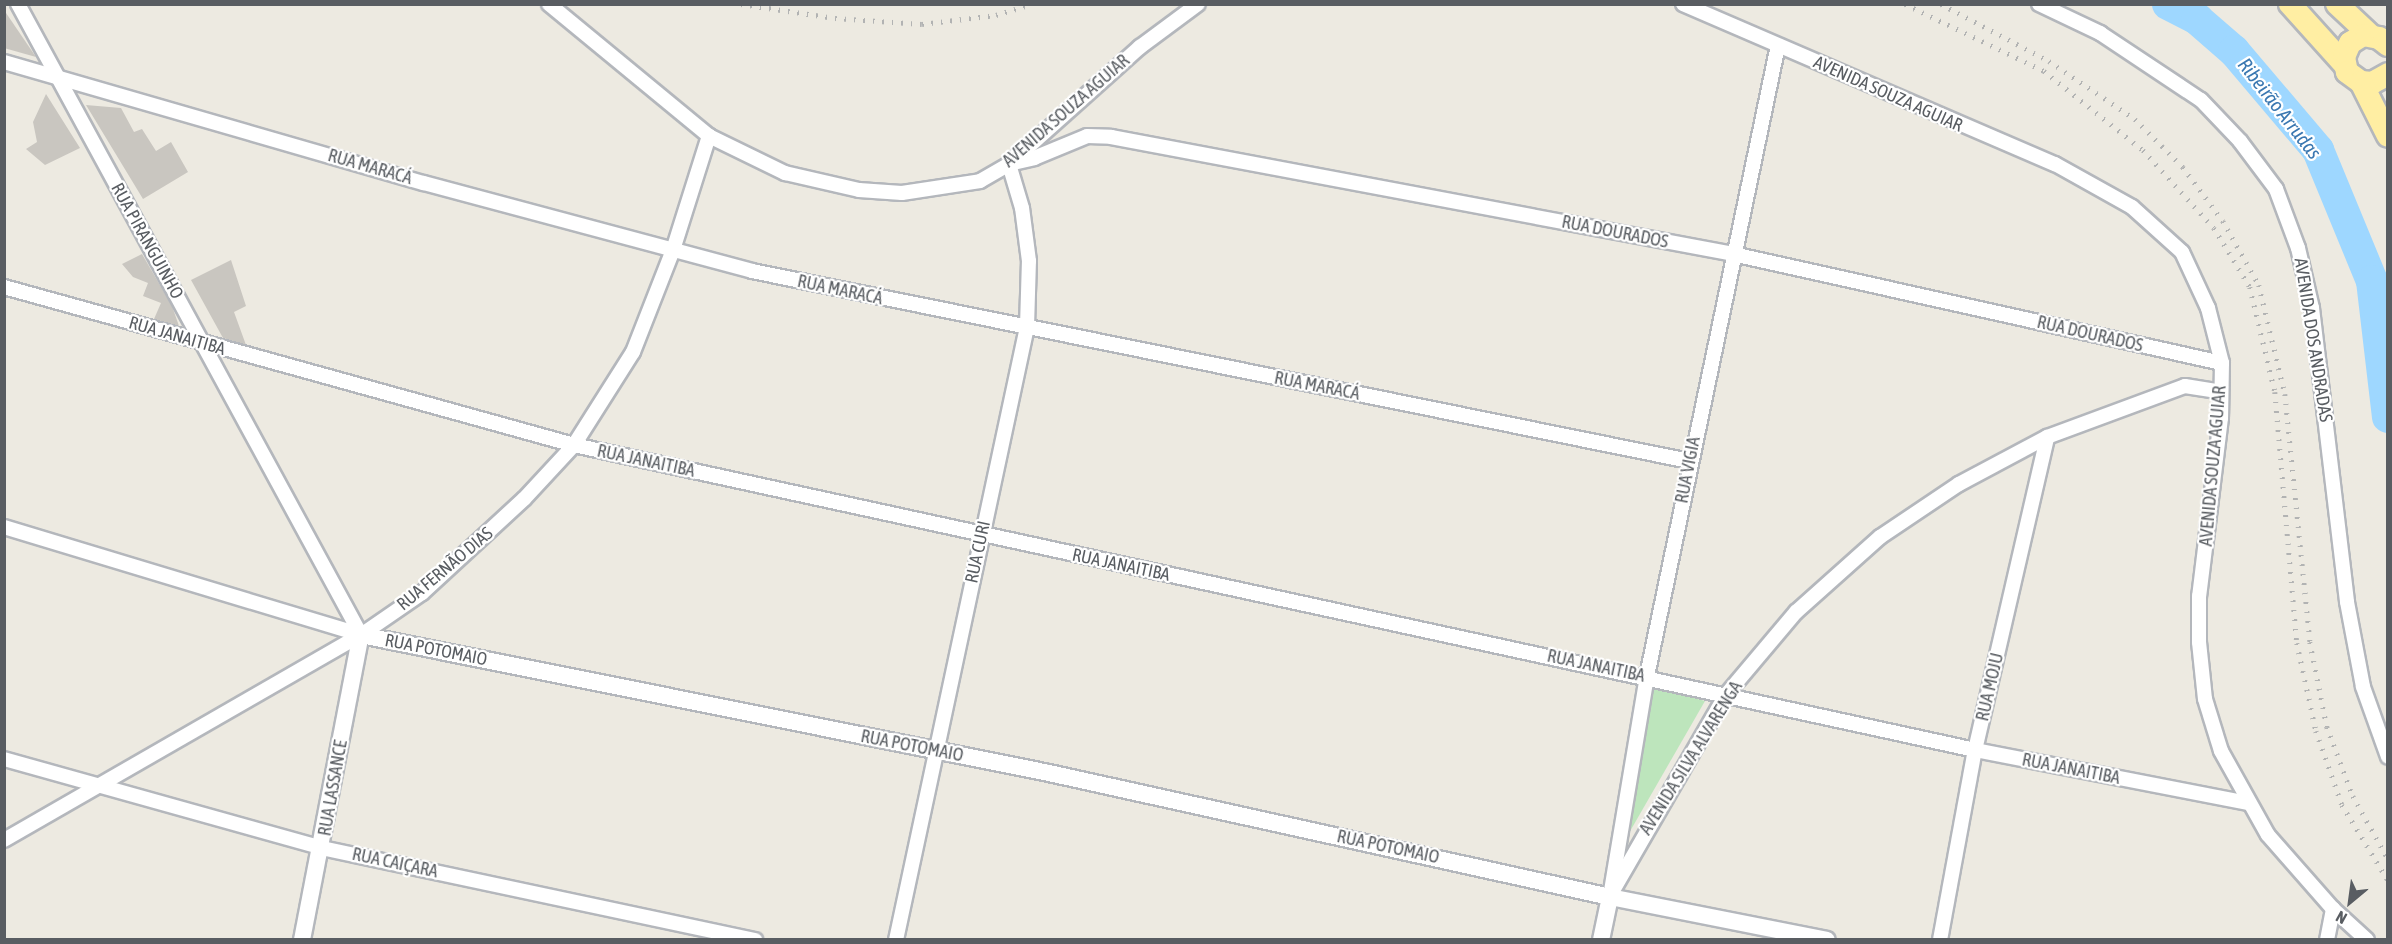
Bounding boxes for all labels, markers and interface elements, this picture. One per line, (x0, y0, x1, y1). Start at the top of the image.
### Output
street label: AVENIDA SOUZA AGUIAR (998, 50, 1134, 172)
street label: AVENIDA SOUZA AGUIAR (1810, 51, 1966, 137)
water label: Ribeirão Arrudas (2233, 53, 2327, 163)
street label: RUA MARACÁ (325, 145, 415, 189)
street label: RUA PIRANGUINHO (106, 179, 188, 303)
street label: RUA DOURADOS (1560, 211, 1670, 253)
street label: AVENIDA DOS ANDRADAS (2289, 256, 2337, 424)
street label: RUA MARACÁ (795, 270, 885, 310)
street label: RUA DOURADOS (2035, 311, 2145, 357)
street label: RUA JANAITIBA (126, 312, 228, 360)
street label: RUA MARACÁ (1272, 367, 1362, 405)
street label: AVENIDA SOUZA AGUIAR (2195, 385, 2231, 547)
street label: RUA VIGIA (1671, 435, 1705, 505)
street label: RUA JANAITIBA (595, 440, 697, 482)
street label: RUA CURI (961, 519, 995, 585)
street label: RUA FERNÃO DIAS (393, 523, 497, 615)
street label: RUA JANAITIBA (1070, 544, 1172, 586)
street label: RUA POTOMAIO (383, 629, 489, 671)
street label: RUA JANAITIBA (1545, 645, 1647, 687)
street label: RUA MOJU (1972, 651, 2008, 723)
street label: AVENIDA SILVA ALVARENGA (1635, 677, 1747, 839)
street label: RUA POTOMAIO (859, 725, 965, 767)
street label: RUA LASSANCE (314, 738, 352, 838)
street label: RUA JANAITIBA (2020, 749, 2122, 789)
street label: RUA POTOMAIO (1335, 826, 1441, 868)
street label: RUA CAIÇARA (350, 843, 440, 883)
north arrow (2320, 872, 2380, 932)
text: N (2333, 908, 2350, 928)

